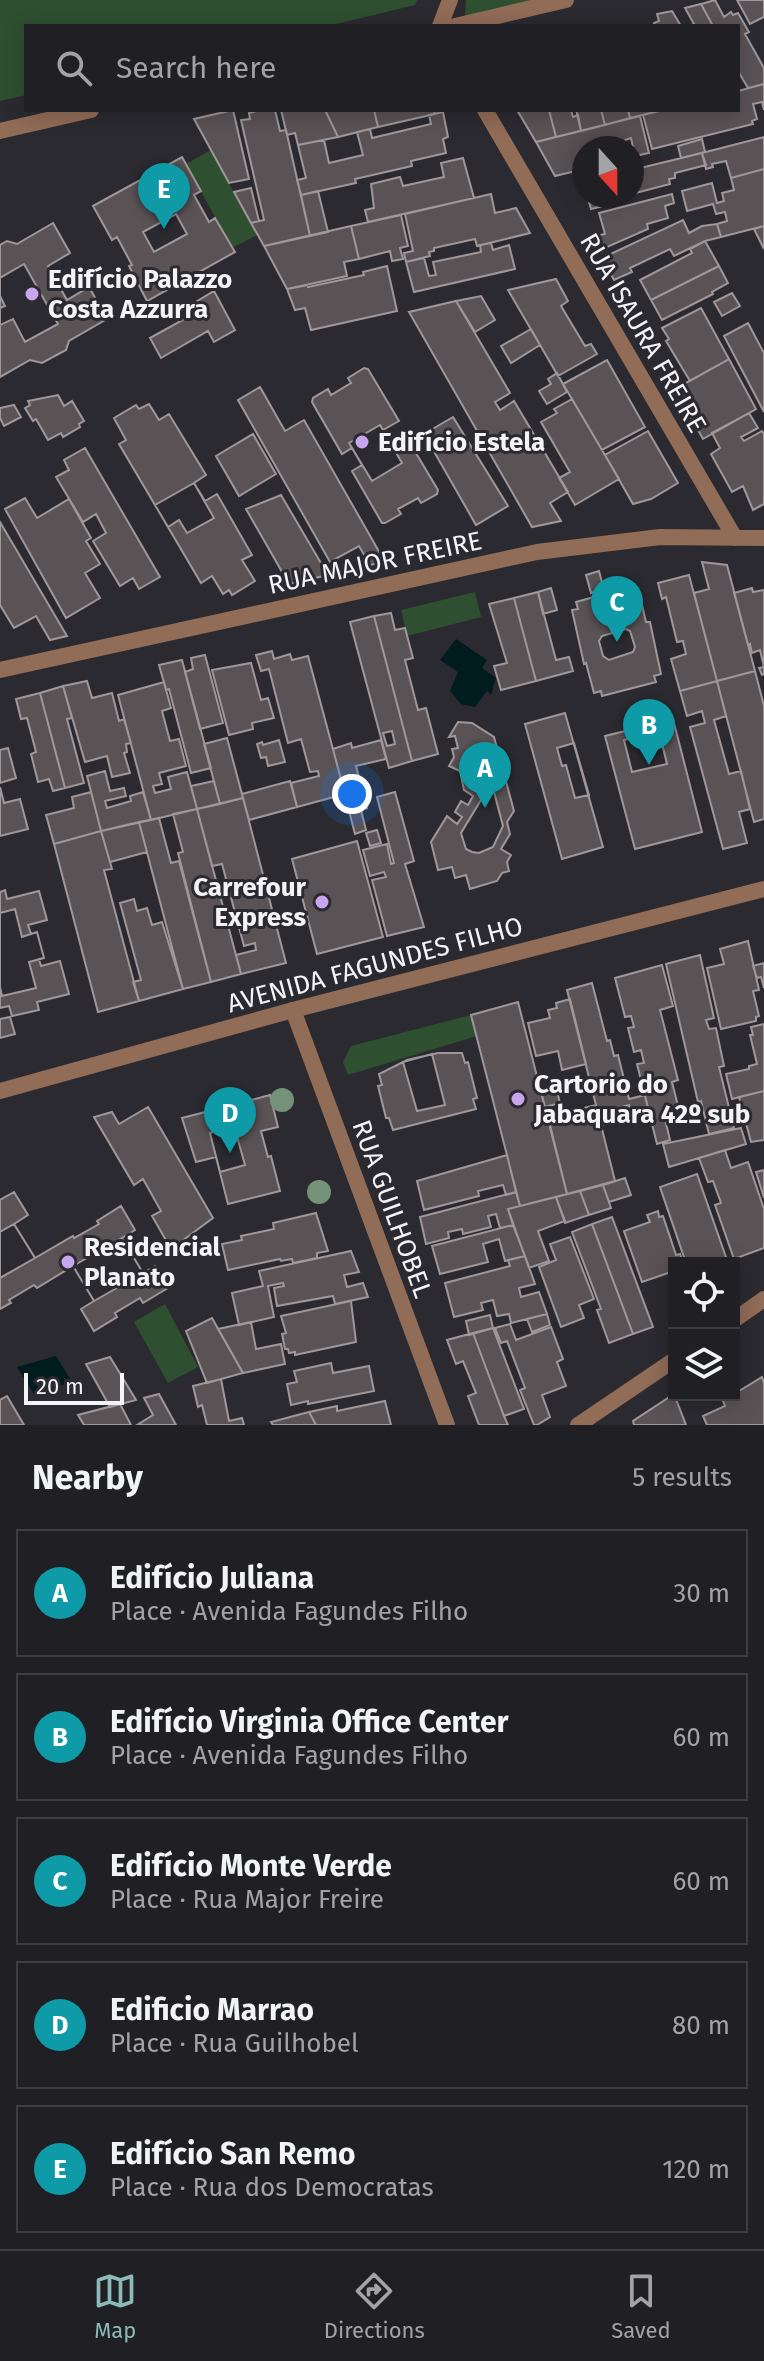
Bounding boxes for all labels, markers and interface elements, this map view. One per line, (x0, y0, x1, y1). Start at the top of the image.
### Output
search box (24, 24, 740, 112)
icon: search (52, 46, 96, 90)
text: Search here (116, 50, 276, 86)
north arrow (572, 136, 644, 208)
pin: E (138, 163, 190, 229)
street label: RUA ISAURA FREIRE (573, 228, 713, 438)
place label: Edifício Palazzo Costa Azzurra (48, 264, 232, 325)
marker: Edifício Palazzo Costa Azzurra (23, 285, 41, 303)
place label: Edifício Estela (378, 427, 545, 458)
marker: Edifício Estela (353, 433, 371, 451)
street label: RUA MAJOR FREIRE (265, 525, 485, 601)
pin: C (591, 576, 643, 642)
pin: B (623, 699, 675, 765)
pin: A (459, 742, 511, 808)
your location (332, 774, 372, 814)
place label: Carrefour Express (193, 872, 307, 933)
marker: Carrefour Express (313, 893, 331, 911)
street label: AVENIDA FAGUNDES FILHO (224, 911, 526, 1019)
place label: Cartorio do Jabaquara 42º sub (533, 1069, 750, 1130)
pin: D (204, 1087, 256, 1153)
marker: Cartorio do Jabaquara 42º sub (509, 1090, 527, 1108)
street label: RUA GUILHOBEL (345, 1116, 439, 1302)
place label: Residencial Planato (84, 1232, 221, 1293)
marker: Residencial Planato (59, 1253, 77, 1271)
map controls (668, 1257, 740, 1401)
button: locate (668, 1257, 740, 1329)
button: layers (668, 1329, 740, 1401)
scale bar (24, 1369, 124, 1405)
text: 20 m (36, 1373, 84, 1400)
text: Nearby (32, 1457, 143, 1498)
text: 5 results (632, 1462, 732, 1493)
text: Edifício Juliana (110, 1560, 314, 1596)
text: A (52, 1578, 68, 1609)
text: 30 m (673, 1578, 730, 1609)
text: Place · Avenida Fagundes Filho (110, 1596, 468, 1627)
text: Edifício Virginia Office Center (110, 1704, 509, 1740)
text: B (52, 1722, 68, 1753)
text: 60 m (672, 1722, 730, 1753)
text: Place · Avenida Fagundes Filho (110, 1740, 468, 1771)
text: Edifício Monte Verde (110, 1848, 392, 1884)
text: C (53, 1866, 67, 1897)
text: 60 m (672, 1866, 730, 1897)
text: Place · Rua Major Freire (110, 1884, 384, 1915)
text: Edificio Marrao (110, 1992, 314, 2028)
text: D (52, 2010, 68, 2041)
text: 80 m (672, 2010, 730, 2041)
text: Place · Rua Guilhobel (110, 2028, 359, 2059)
text: Edifício San Remo (110, 2136, 356, 2172)
text: E (53, 2154, 67, 2185)
text: 120 m (662, 2154, 730, 2185)
text: Place · Rua dos Democratas (110, 2172, 434, 2203)
tab: Map (93, 2269, 137, 2344)
tab: Directions (324, 2269, 425, 2344)
tab: Saved (611, 2269, 671, 2344)

